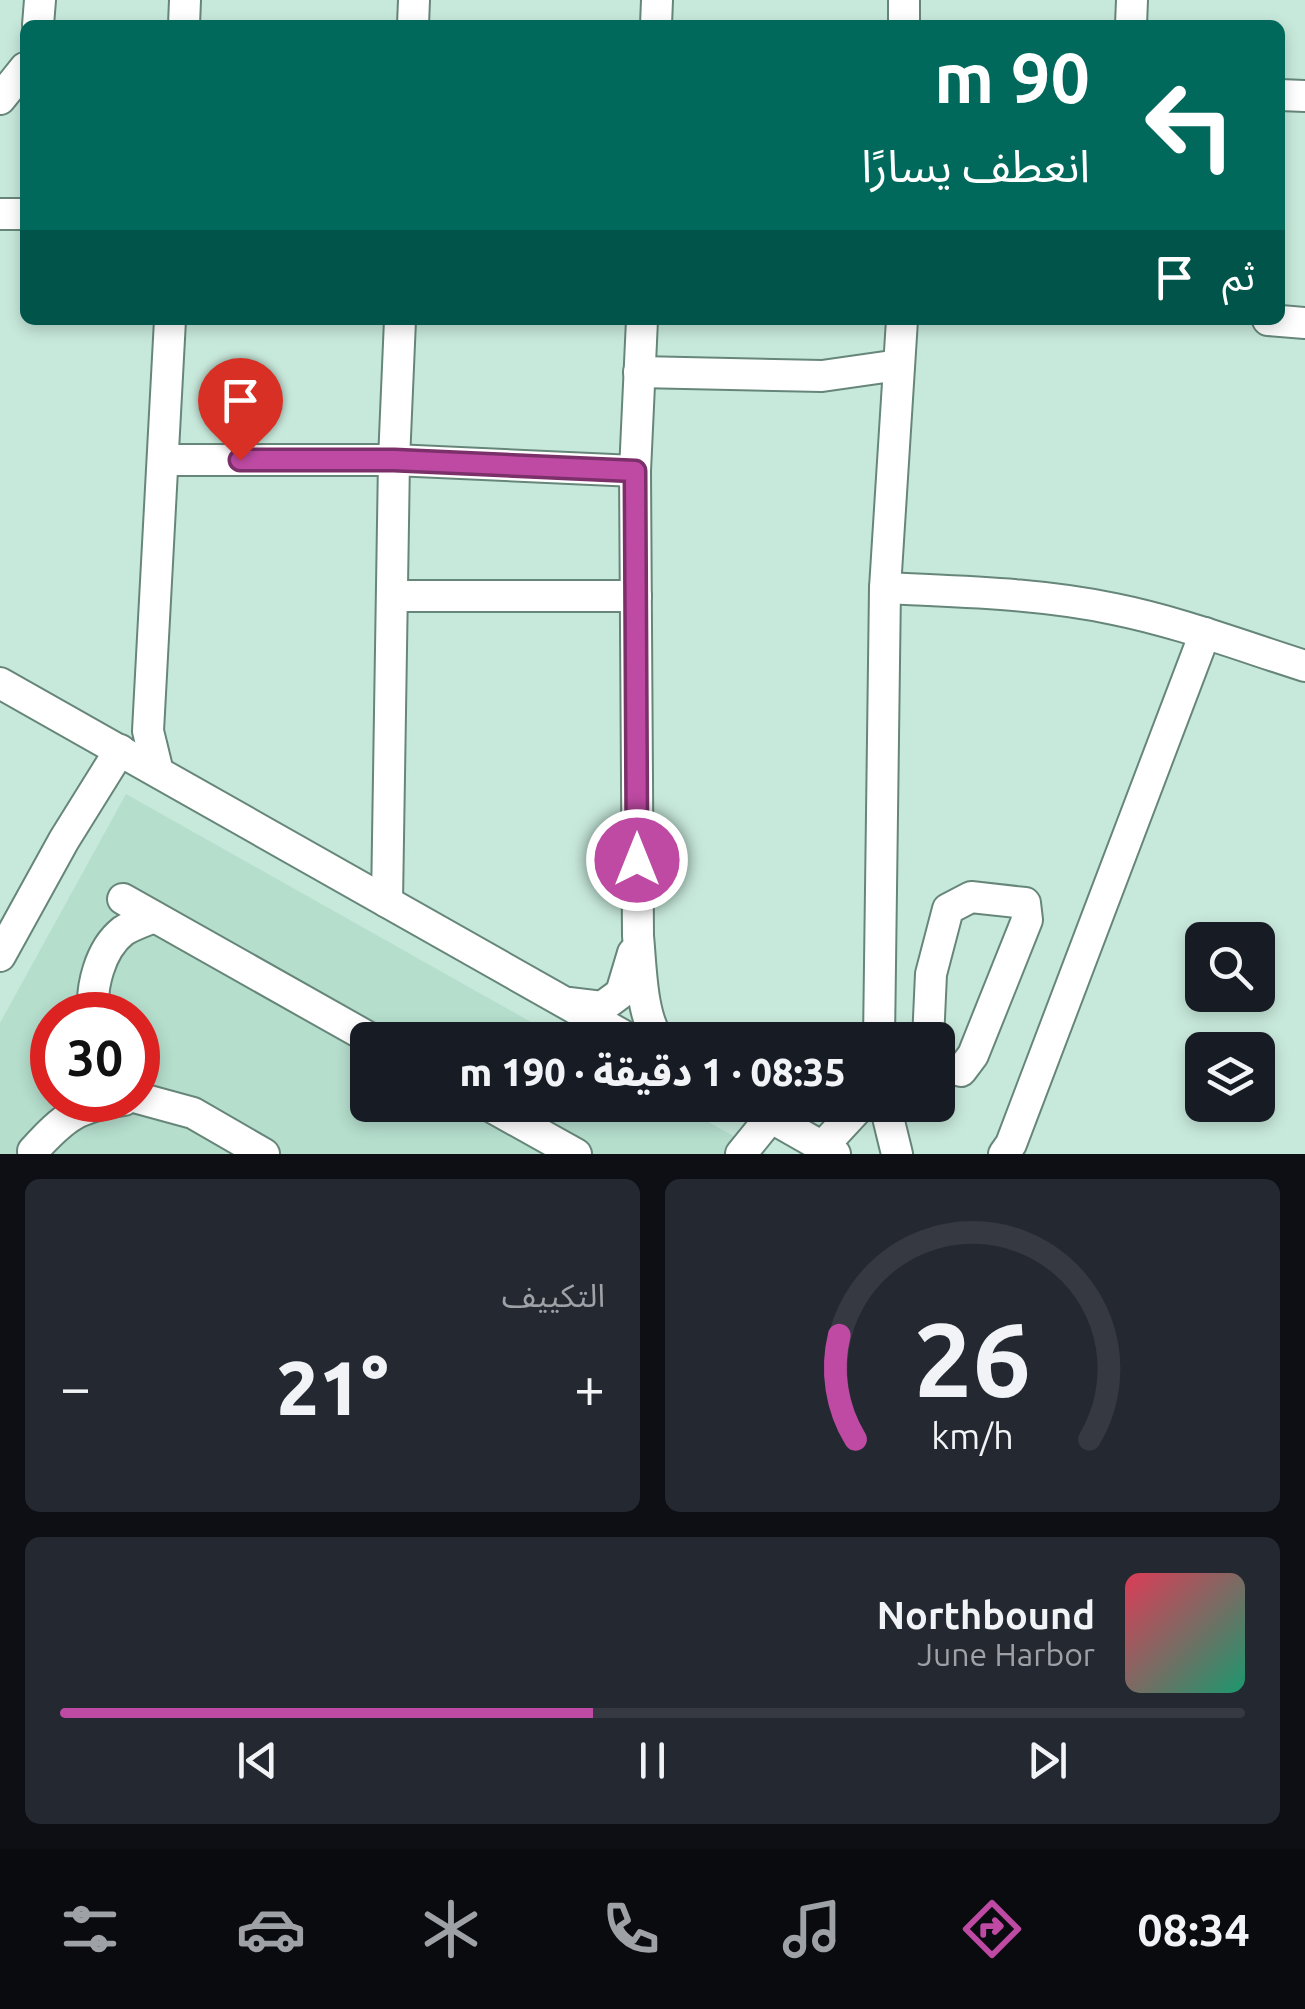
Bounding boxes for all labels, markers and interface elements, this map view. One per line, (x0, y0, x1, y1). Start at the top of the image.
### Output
text: 90 m (934, 38, 1090, 116)
icon: left (1125, 60, 1255, 190)
text: انعطف يسارًا (861, 140, 1090, 191)
icon: arrive (1147, 250, 1202, 305)
text: ثم (1222, 255, 1255, 297)
pin (198, 358, 283, 461)
icon: arrive (213, 373, 268, 428)
position arrow (585, 808, 689, 912)
map controls (1185, 922, 1275, 1122)
button: search (1185, 922, 1275, 1012)
speed limit sign: 30 (30, 992, 160, 1122)
button: layers (1185, 1032, 1275, 1122)
text: 08:35 · 1 دقيقة · 190 m (459, 1051, 846, 1093)
text: التكييف (502, 1277, 605, 1313)
text: 26 (914, 1300, 1031, 1417)
text: 21° (277, 1345, 388, 1429)
text: − (60, 1356, 91, 1417)
text: + (574, 1356, 605, 1417)
text: km/h (931, 1416, 1014, 1456)
text: Northbound (877, 1594, 1095, 1636)
text: June Harbor (917, 1636, 1095, 1672)
icon: previous (230, 1733, 285, 1788)
icon: pause (625, 1733, 680, 1788)
icon: next (1020, 1733, 1075, 1788)
icon: filters (55, 1894, 125, 1964)
icon: car (236, 1894, 306, 1964)
icon: climate (416, 1894, 486, 1964)
icon: phone (596, 1894, 666, 1964)
icon: music (777, 1894, 847, 1964)
icon: directions (957, 1894, 1027, 1964)
text: 08:34 (1137, 1904, 1250, 1955)

